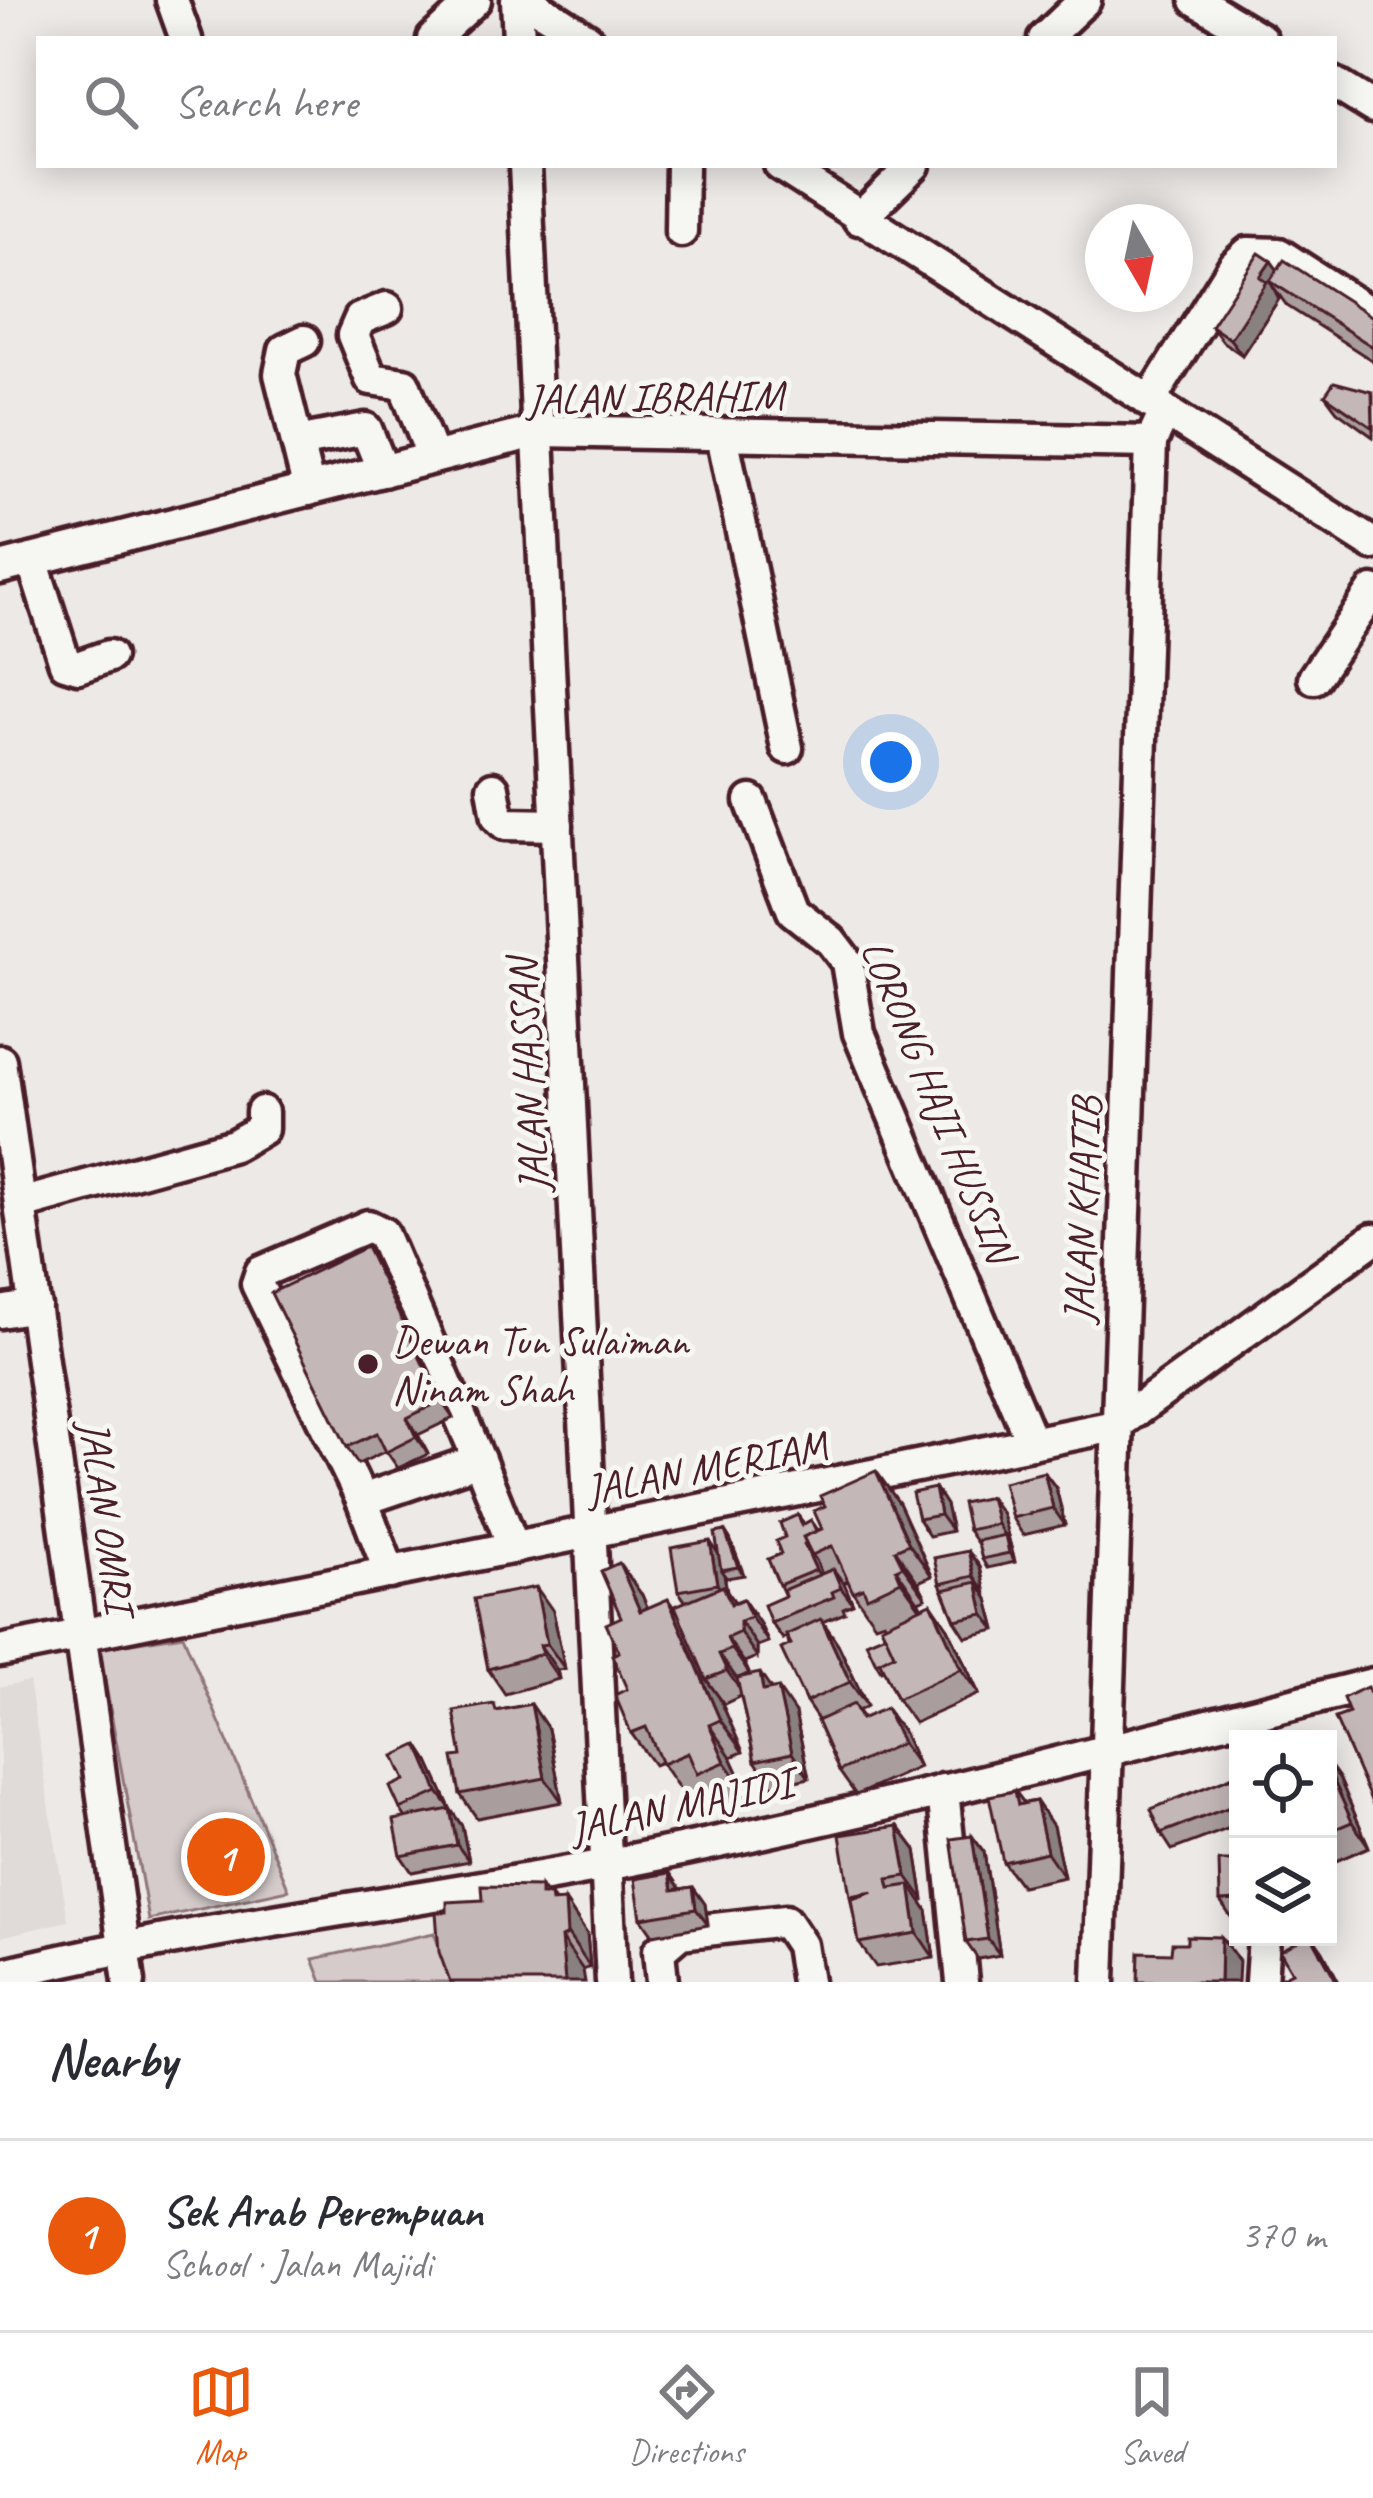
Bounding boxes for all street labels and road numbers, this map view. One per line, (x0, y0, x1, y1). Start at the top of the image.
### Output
street label: JALAN IBRAHIM (524, 369, 788, 426)
street label: LORONG HAJI HUSSIN (849, 932, 1028, 1275)
street label: JALAN HASSAN (496, 952, 561, 1196)
street label: JALAN KHATIB (1052, 1093, 1113, 1326)
street label: JALAN OMRI (67, 1415, 148, 1625)
street label: JALAN MERIAM (579, 1418, 833, 1517)
street label: JALAN MAJIDI (563, 1754, 806, 1855)

